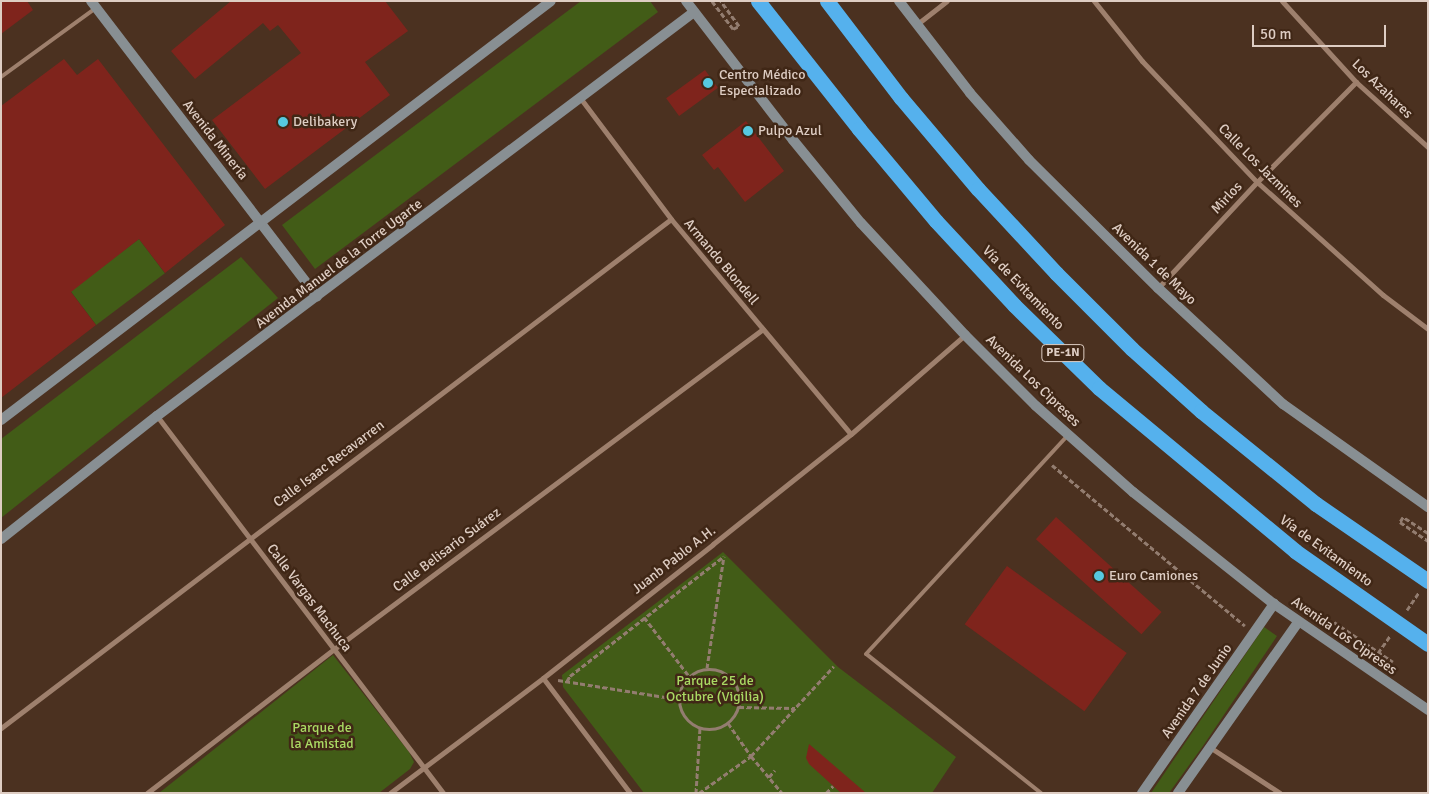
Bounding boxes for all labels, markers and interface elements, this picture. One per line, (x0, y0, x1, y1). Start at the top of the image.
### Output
scale bar (1254, 15, 1388, 47)
text: 50 m (1260, 25, 1291, 43)
street label: Los Azahares (1348, 56, 1416, 122)
place label: Centro Médico Especializado (719, 67, 805, 100)
marker: Centro Médico Especializado (701, 76, 715, 90)
street label: Avenida Minería (179, 97, 251, 183)
place label: Delibakery (293, 114, 357, 130)
marker: Delibakery (277, 116, 289, 128)
street label: Calle Los Jazmines (1215, 121, 1305, 211)
place label: Pulpo Azul (758, 123, 822, 139)
marker: Pulpo Azul (742, 125, 754, 137)
street label: Mirlos (1208, 179, 1246, 217)
street label: Avenida Manuel de la Torre Ugarte (252, 196, 426, 332)
street label: Armando Blondell (680, 216, 762, 308)
street label: Avenida 1 de Mayo (1108, 220, 1200, 308)
street label: Vía de Evitamiento (978, 242, 1068, 334)
street label: Avenida Los Cipreses (982, 332, 1084, 430)
road number: PE-1N (1040, 343, 1086, 362)
street label: Calle Isaac Recavarren (270, 417, 388, 511)
street label: Calle Belisario Suárez (390, 504, 504, 596)
street label: Vía de Evitamiento (1276, 512, 1376, 590)
street label: Juanb Pablo A.H. (629, 522, 719, 598)
street label: Calle Vargas Machuca (263, 541, 355, 655)
place label: Euro Camiones (1109, 568, 1198, 584)
marker: Euro Camiones (1093, 570, 1105, 582)
street label: Avenida Los Cipreses (1288, 593, 1400, 679)
street label: Avenida 7 de Junio (1158, 641, 1236, 741)
park label: Parque 25 de Octubre (Vigilia) (666, 673, 764, 706)
park label: Parque de la Amistad (290, 720, 354, 752)

